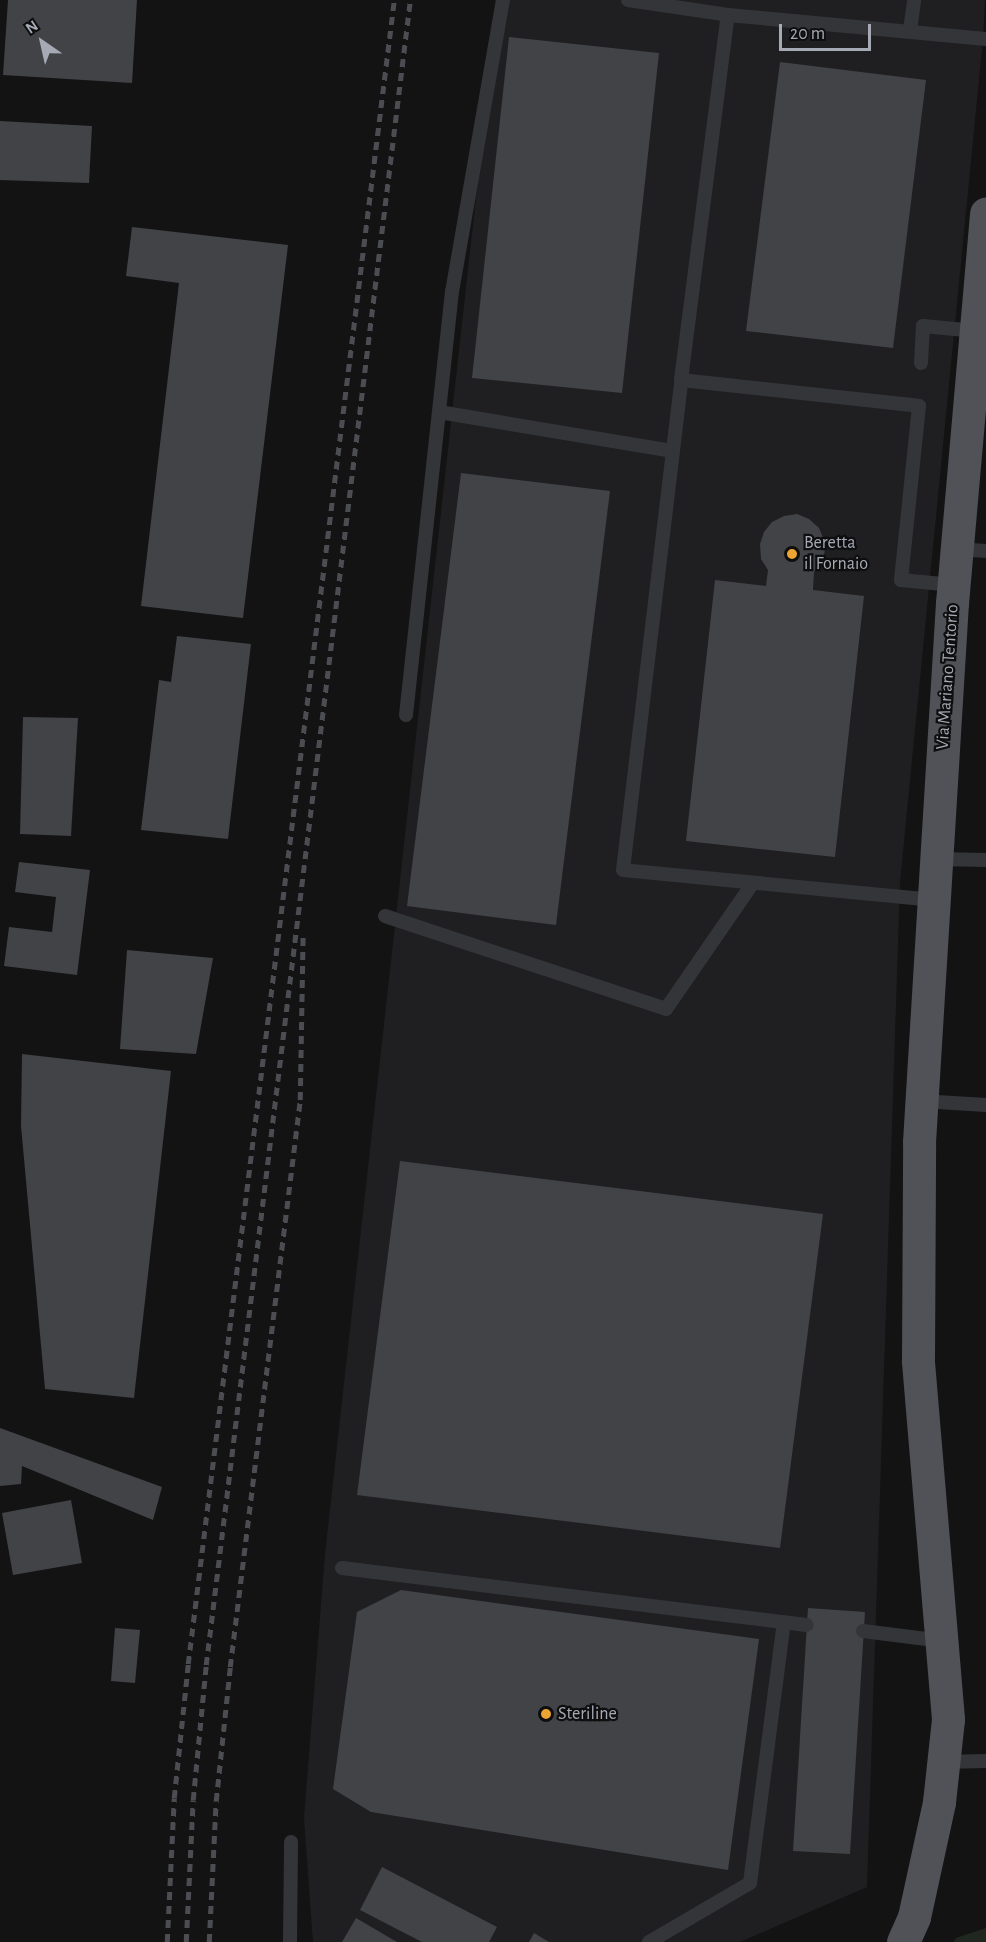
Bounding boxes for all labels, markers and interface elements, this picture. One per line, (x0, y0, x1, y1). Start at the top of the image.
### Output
north arrow (12, 12, 72, 72)
scale bar (782, 12, 874, 50)
text: N (23, 17, 41, 37)
text: 20 m (790, 25, 825, 43)
place label: Beretta il Fornaio (804, 533, 868, 576)
marker: Beretta il Fornaio (785, 547, 799, 561)
street label: Via Mariano Tentorio (932, 604, 964, 750)
place label: Steriline (558, 1703, 617, 1725)
marker: Steriline (539, 1707, 553, 1721)

